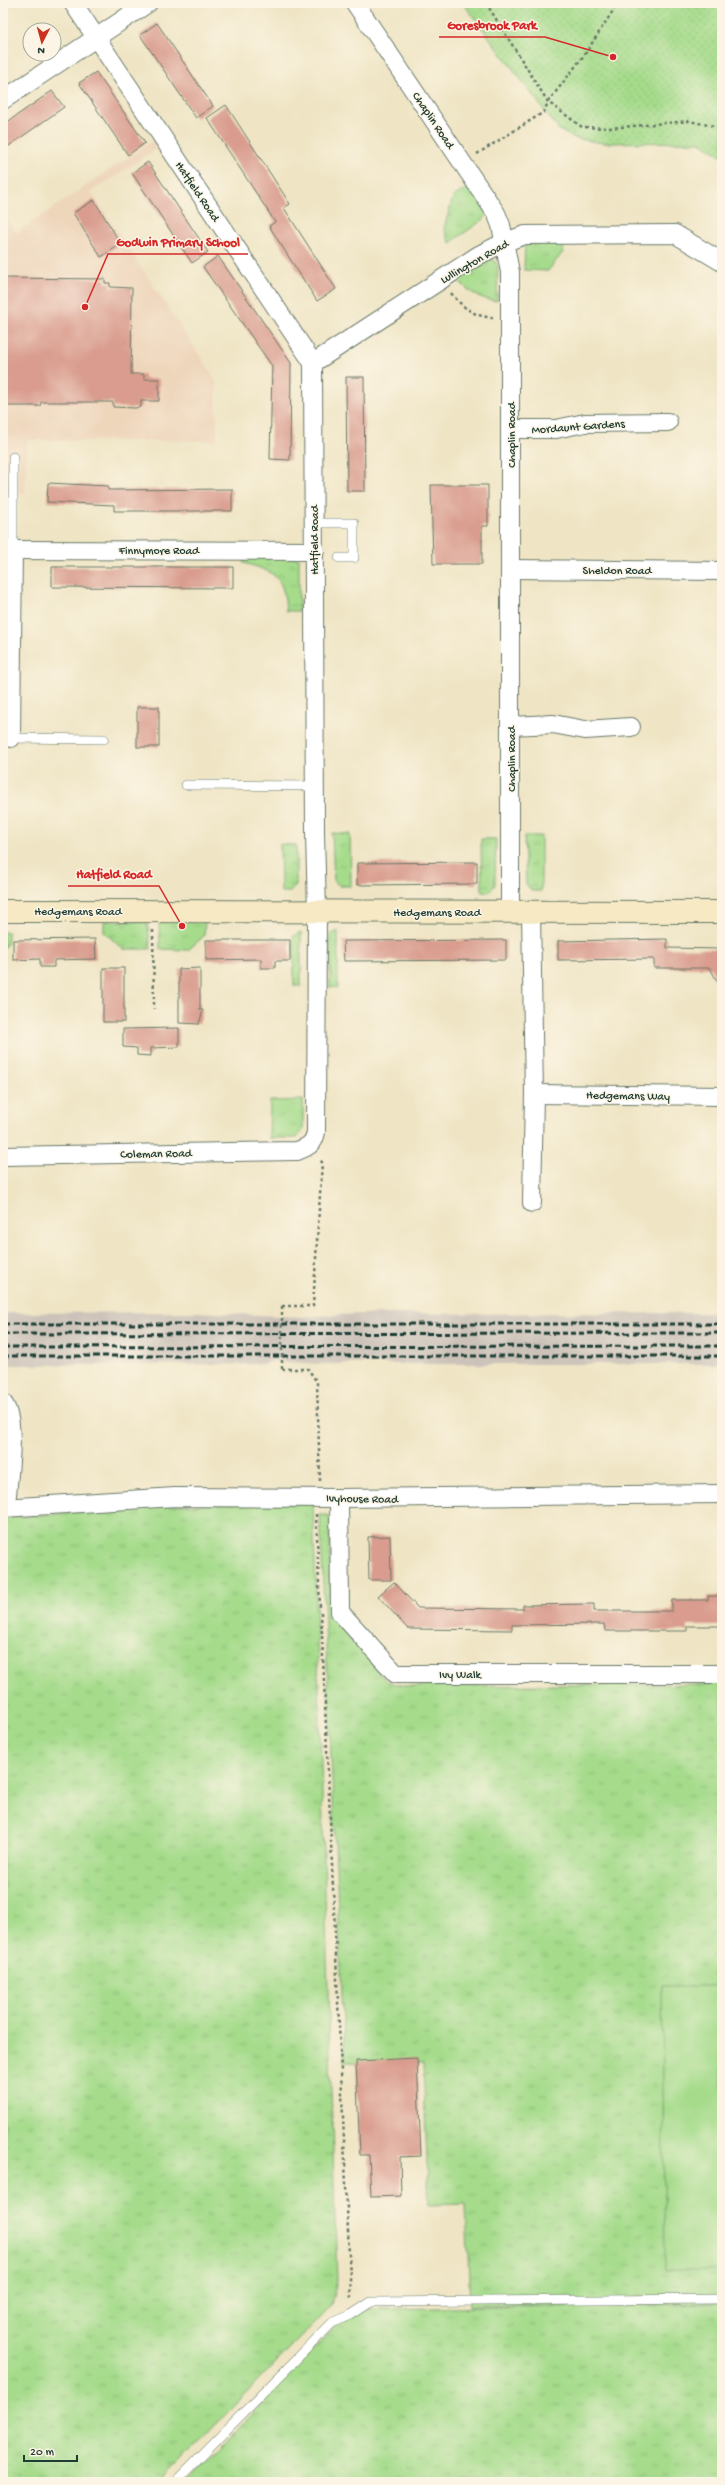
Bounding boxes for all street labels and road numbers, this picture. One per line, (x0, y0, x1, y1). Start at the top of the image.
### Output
street label: Chaplin Road (408, 90, 457, 153)
street label: Hatfield Road (171, 159, 222, 226)
street label: Lullington Road (438, 237, 512, 288)
street label: Chaplin Road (506, 401, 520, 468)
street label: Mordaunt Gardens (531, 418, 626, 438)
street label: Hatfield Road (309, 504, 323, 575)
street label: Finnymore Road (118, 545, 200, 559)
street label: Sheldon Road (583, 565, 652, 579)
street label: Chaplin Road (506, 725, 520, 792)
street label: Hedgemans Road (34, 906, 123, 920)
street label: Hedgemans Road (393, 907, 482, 921)
street label: Hedgemans Way (586, 1089, 670, 1105)
street label: Coleman Road (120, 1147, 193, 1163)
street label: Ivyhouse Road (326, 1492, 399, 1508)
street label: Ivy Walk (439, 1669, 483, 1683)

